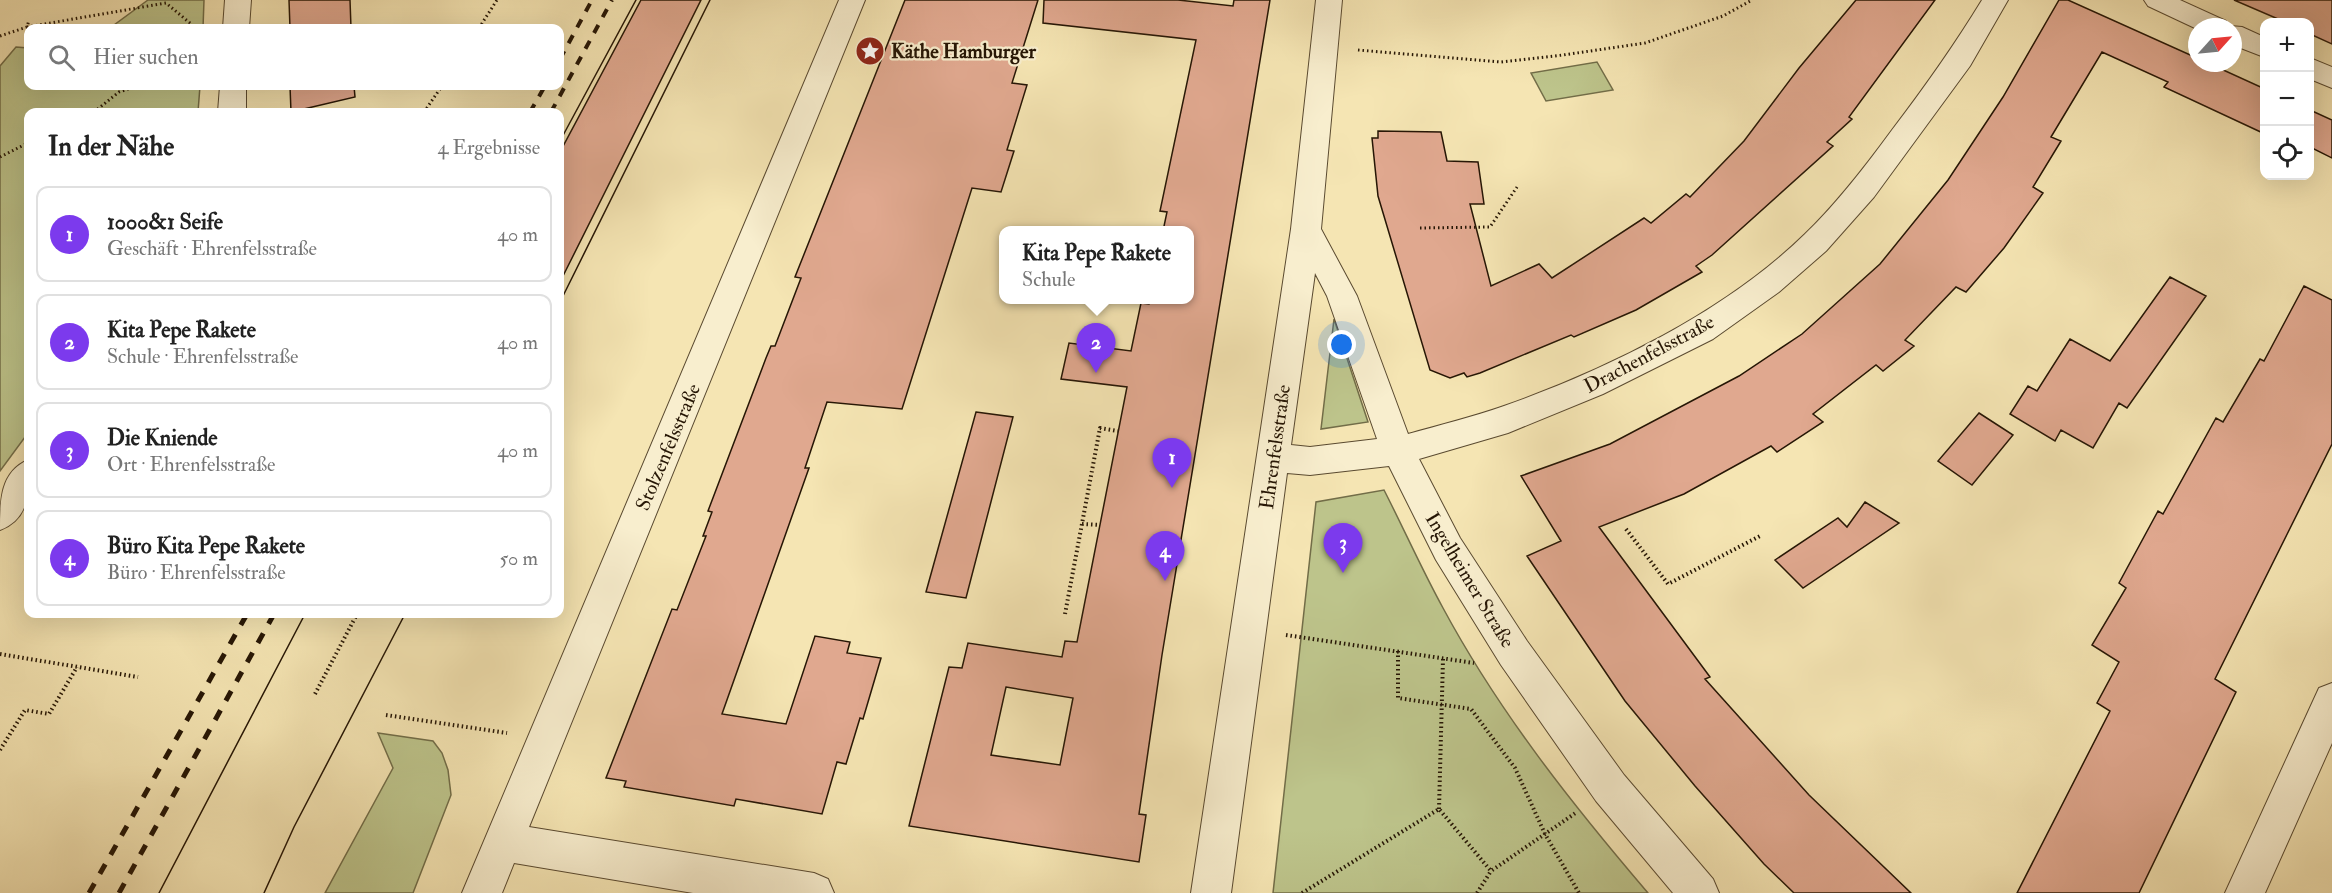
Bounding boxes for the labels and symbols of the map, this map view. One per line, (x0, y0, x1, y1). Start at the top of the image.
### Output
north arrow (2188, 18, 2242, 72)
place icon: Käthe Hamburger (854, 35, 886, 67)
place label: Käthe Hamburger (891, 39, 1036, 65)
street label: Drachenfelsstraße (1580, 309, 1718, 399)
pin: 2 (1076, 324, 1116, 373)
your location (1327, 330, 1356, 359)
street label: Stolzenfelsstraße (630, 380, 706, 514)
street label: Ehrenfelsstraße (1254, 383, 1296, 511)
pin: 1 (1152, 438, 1192, 488)
street label: Ingelheimer Straße (1420, 508, 1520, 652)
pin: 3 (1324, 524, 1362, 573)
pin: 4 (1146, 532, 1184, 581)

